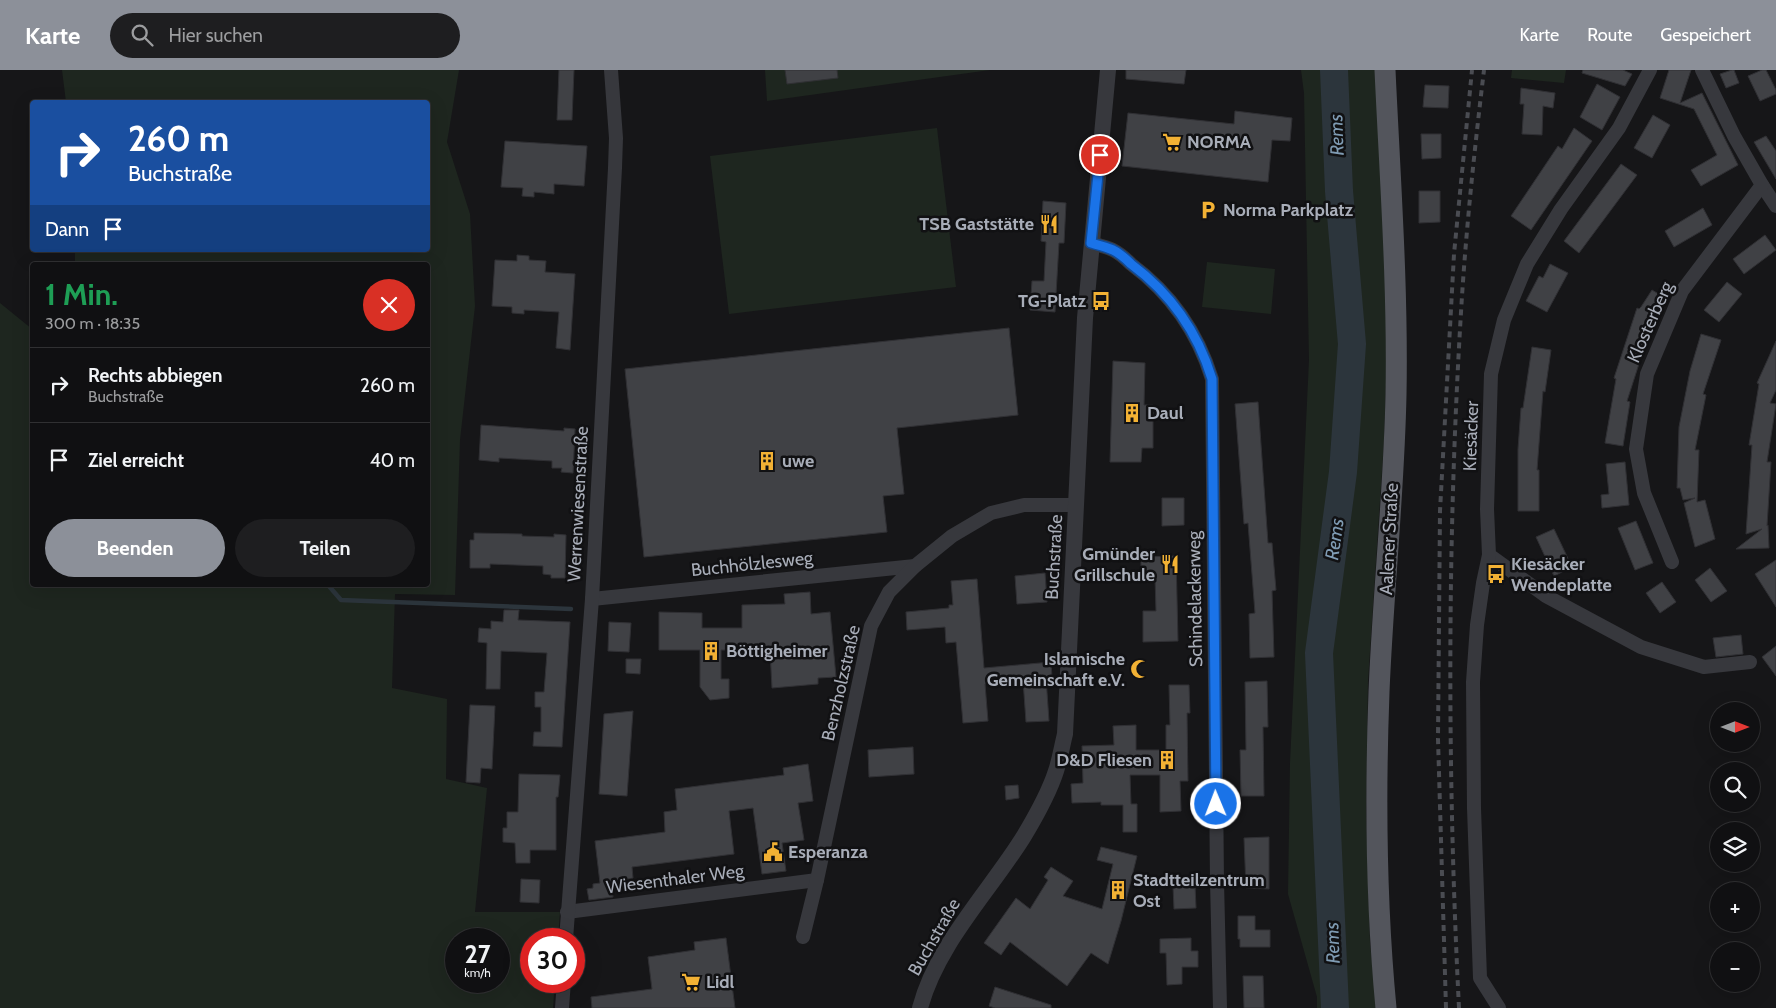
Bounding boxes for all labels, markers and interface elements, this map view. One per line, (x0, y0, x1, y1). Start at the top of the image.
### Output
search box (110, 13, 460, 58)
text: Karte (25, 21, 80, 50)
icon: search (128, 21, 156, 49)
text: Hier suchen (168, 24, 263, 47)
text: Karte (1520, 24, 1559, 46)
text: Route (1587, 24, 1632, 46)
text: Gespeichert (1660, 24, 1751, 46)
water label: Rems (1324, 114, 1349, 156)
text: 260 m (128, 117, 229, 160)
icon: right (45, 120, 110, 185)
supermarket icon: NORMA (1161, 131, 1183, 153)
place label: NORMA (1187, 131, 1252, 153)
pin (1079, 134, 1121, 176)
icon: arrive (1086, 141, 1114, 169)
text: Buchstraße (128, 160, 232, 187)
parking icon: Norma Parkplatz (1197, 199, 1219, 221)
place label: Norma Parkplatz (1223, 199, 1354, 221)
place label: TSB Gaststätte (919, 213, 1034, 235)
restaurant icon: TSB Gaststätte (1038, 213, 1060, 235)
icon: arrive (99, 215, 127, 243)
text: Dann (45, 218, 89, 241)
text: 1 Min. (45, 276, 118, 313)
street label: Klosterberg (1622, 277, 1678, 366)
button: close (363, 279, 415, 331)
place label: TG-Platz (1018, 290, 1086, 312)
bus stop icon: TG-Platz (1090, 290, 1112, 312)
text: 300 m · 18:35 (45, 314, 140, 333)
text: Rechts abbiegen (88, 364, 222, 387)
icon: right (45, 371, 73, 399)
text: 260 m (360, 374, 415, 397)
text: Buchstraße (88, 387, 164, 406)
street label: Kiesäcker (1459, 400, 1483, 472)
building icon: Daul (1121, 402, 1143, 424)
place label: Daul (1147, 402, 1184, 424)
street label: Werrenwiesenstraße (563, 426, 593, 582)
icon: arrive (45, 446, 73, 474)
text: Ziel erreicht (88, 449, 184, 472)
text: 40 m (370, 449, 415, 472)
building icon: uwe (756, 450, 778, 472)
place label: uwe (782, 450, 814, 472)
street label: Aalener Straße (1375, 482, 1403, 596)
street label: Buchstraße (1041, 514, 1067, 600)
water label: Rems (1320, 517, 1349, 561)
button: Beenden (45, 519, 225, 577)
button: Teilen (235, 519, 415, 577)
street label: Schindelackerweg (1183, 530, 1207, 667)
place label: Gmünder Grillschule (1074, 543, 1155, 586)
street label: Buchhölzlesweg (690, 547, 815, 581)
restaurant icon: Gmünder Grillschule (1159, 553, 1181, 575)
place label: Kiesäcker Wendeplatte (1511, 553, 1612, 596)
bus stop icon: Kiesäcker Wendeplatte (1485, 563, 1507, 585)
street label: Benzholzstraße (817, 623, 865, 743)
building icon: Böttigheimer (700, 640, 722, 662)
place label: Böttigheimer (726, 640, 828, 662)
place label: Islamische Gemeinschaft e.V. (987, 648, 1125, 691)
mosque icon: Islamische Gemeinschaft e.V. (1129, 658, 1151, 680)
north arrow (1710, 702, 1760, 752)
map controls (1710, 702, 1760, 992)
place label: D&D Fliesen (1056, 749, 1152, 771)
building icon: D&D Fliesen (1156, 749, 1178, 771)
button: search (1710, 762, 1760, 812)
position arrow (1189, 777, 1241, 829)
button: layers (1710, 822, 1760, 872)
public building icon: Esperanza (762, 841, 784, 863)
place label: Esperanza (788, 841, 868, 863)
street label: Wiesenthaler Weg (605, 860, 746, 898)
place label: Stadtteilzentrum Ost (1133, 869, 1265, 912)
building icon: Stadtteilzentrum Ost (1107, 879, 1129, 901)
button: + (1710, 882, 1760, 932)
street label: Buchstraße (903, 895, 965, 979)
water label: Rems (1320, 922, 1345, 964)
speed limit sign: 30 (520, 928, 585, 993)
text: 27 (465, 939, 490, 969)
button: − (1710, 942, 1760, 992)
text: km/h (464, 965, 491, 980)
supermarket icon: Lidl (680, 971, 702, 993)
place label: Lidl (706, 971, 735, 993)

